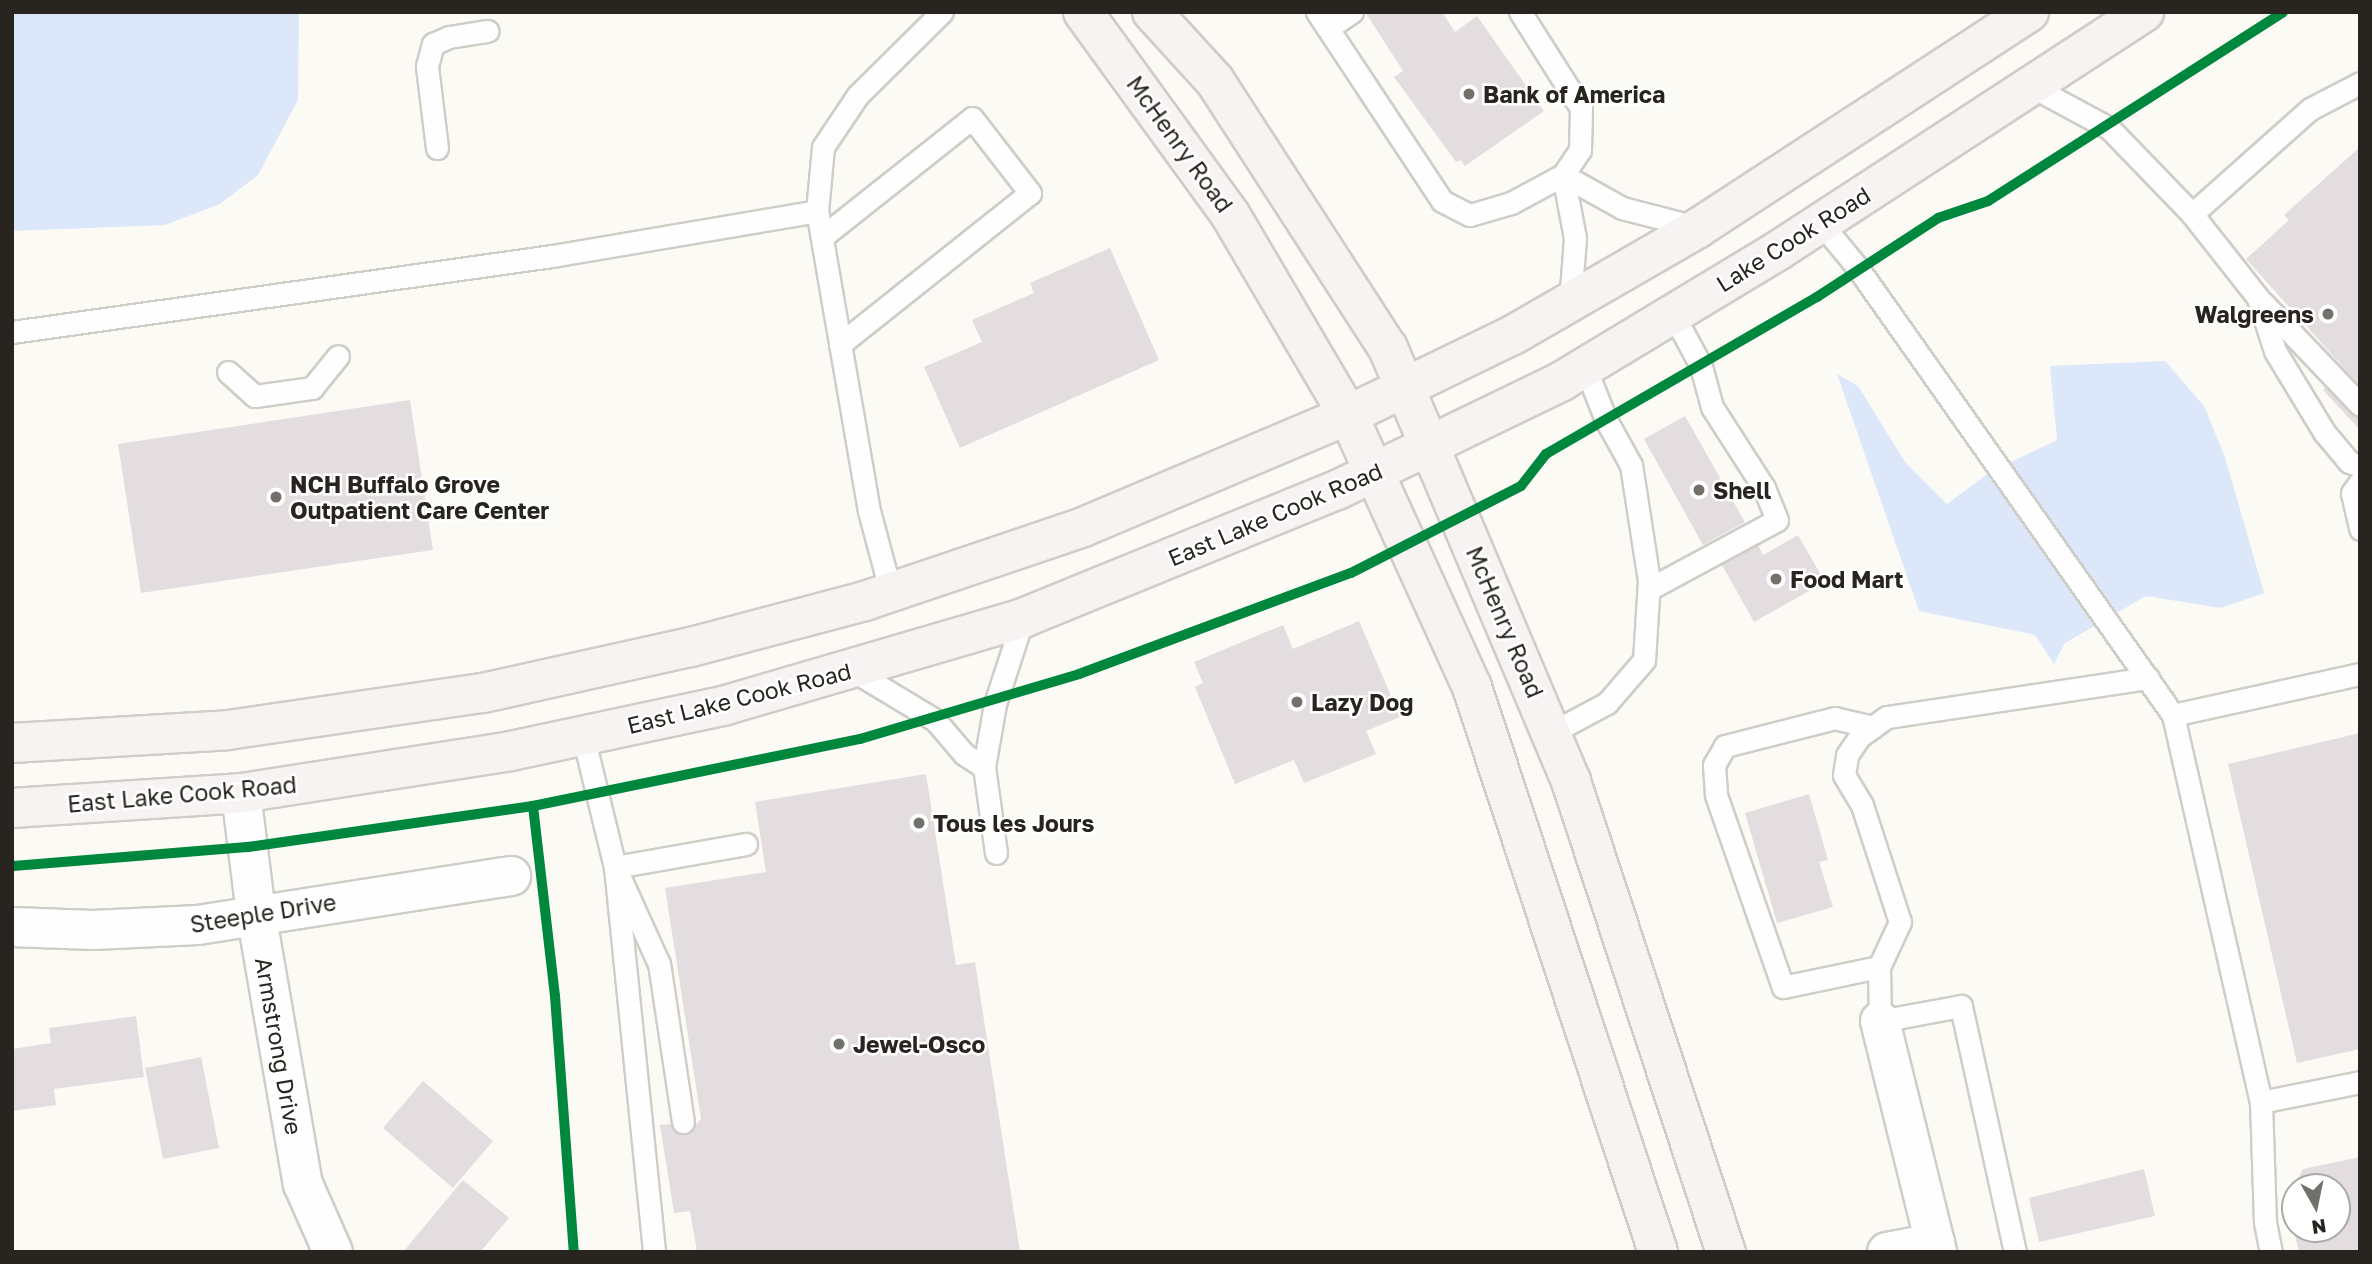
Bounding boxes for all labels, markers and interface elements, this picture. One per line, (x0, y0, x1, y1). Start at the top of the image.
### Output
street label: McHenry Road (1121, 70, 1239, 218)
place label: Bank of America (1483, 80, 1665, 108)
marker: Bank of America (1461, 86, 1477, 102)
street label: Lake Cook Road (1711, 181, 1875, 297)
place label: Walgreens (2195, 300, 2314, 328)
marker: Walgreens (2320, 306, 2336, 322)
street label: East Lake Cook Road (1164, 456, 1386, 572)
place label: NCH Buffalo Grove Outpatient Care Center (290, 470, 549, 524)
place label: Shell (1713, 476, 1771, 504)
marker: Shell (1691, 482, 1707, 498)
marker: NCH Buffalo Grove Outpatient Care Center (268, 489, 284, 505)
street label: McHenry Road (1461, 542, 1549, 702)
place label: Food Mart (1790, 565, 1903, 593)
marker: Food Mart (1768, 571, 1784, 587)
street label: East Lake Cook Road (624, 657, 854, 739)
place label: Lazy Dog (1311, 688, 1413, 716)
marker: Lazy Dog (1289, 694, 1305, 710)
street label: East Lake Cook Road (66, 770, 298, 818)
place label: Tous les Jours (933, 809, 1094, 837)
marker: Tous les Jours (911, 815, 927, 831)
street label: Steeple Drive (188, 888, 338, 938)
street label: Armstrong Drive (250, 955, 308, 1137)
place label: Jewel-Osco (853, 1030, 985, 1058)
marker: Jewel-Osco (831, 1036, 847, 1052)
north arrow (2281, 1173, 2351, 1243)
text: N (2310, 1215, 2328, 1240)

